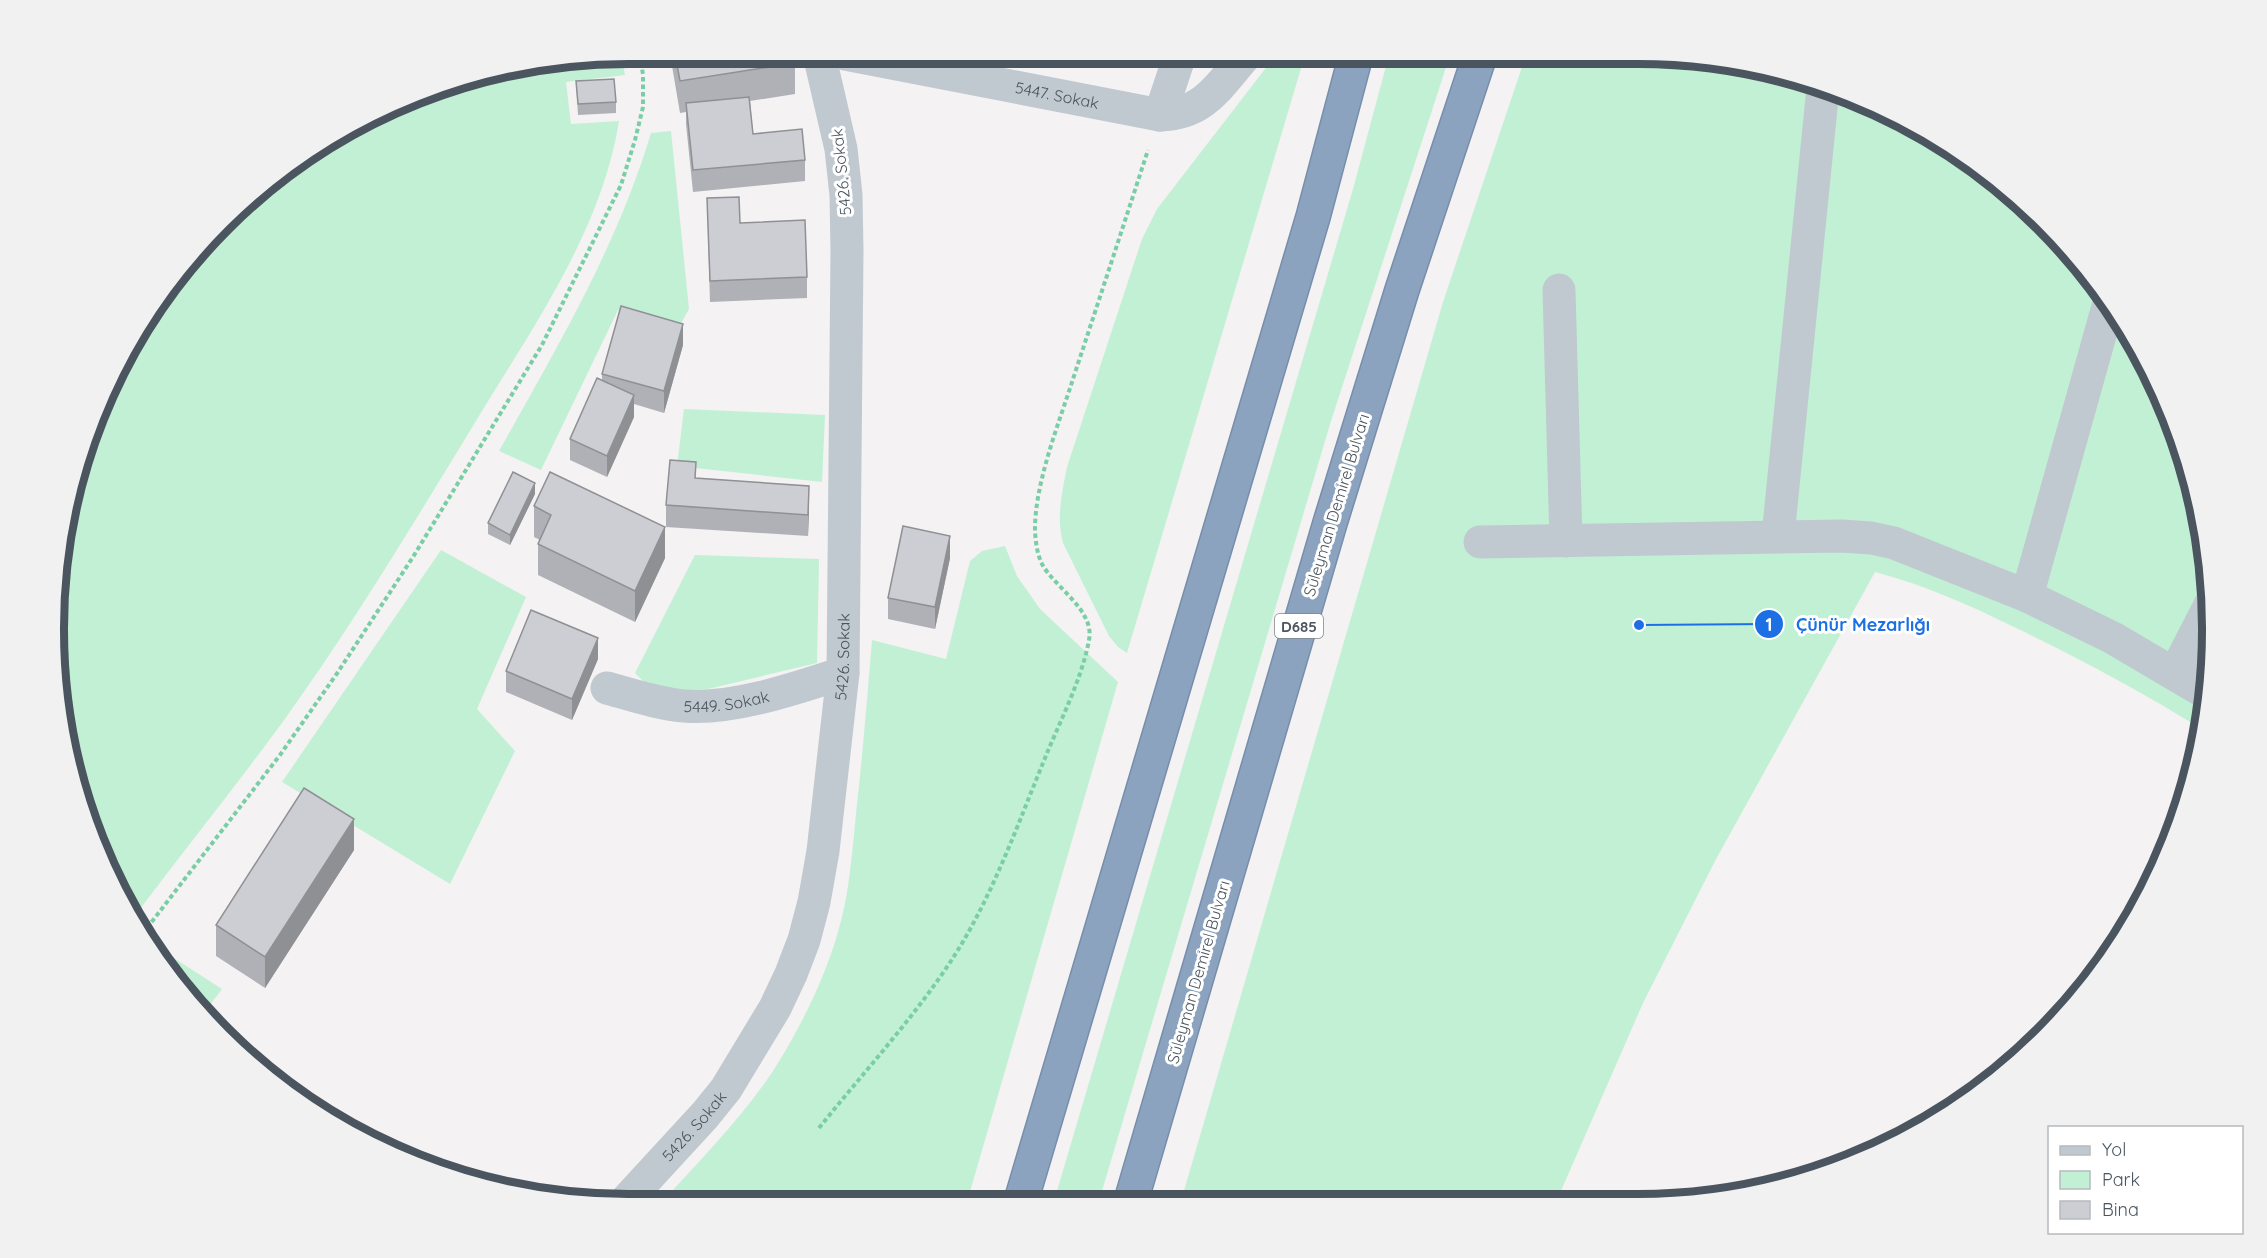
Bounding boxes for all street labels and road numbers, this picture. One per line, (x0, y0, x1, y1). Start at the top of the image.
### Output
street label: 5447. Sokak (1013, 77, 1101, 113)
street label: 5426. Sokak (826, 128, 856, 216)
street label: Süleyman Demirel Bulvarı (1299, 411, 1373, 599)
street label: 5426. Sokak (830, 613, 854, 702)
road number: D685 (1275, 614, 1323, 638)
street label: 5449. Sokak (683, 686, 771, 716)
street label: Süleyman Demirel Bulvarı (1162, 878, 1234, 1066)
street label: 5426. Sokak (657, 1087, 730, 1165)

